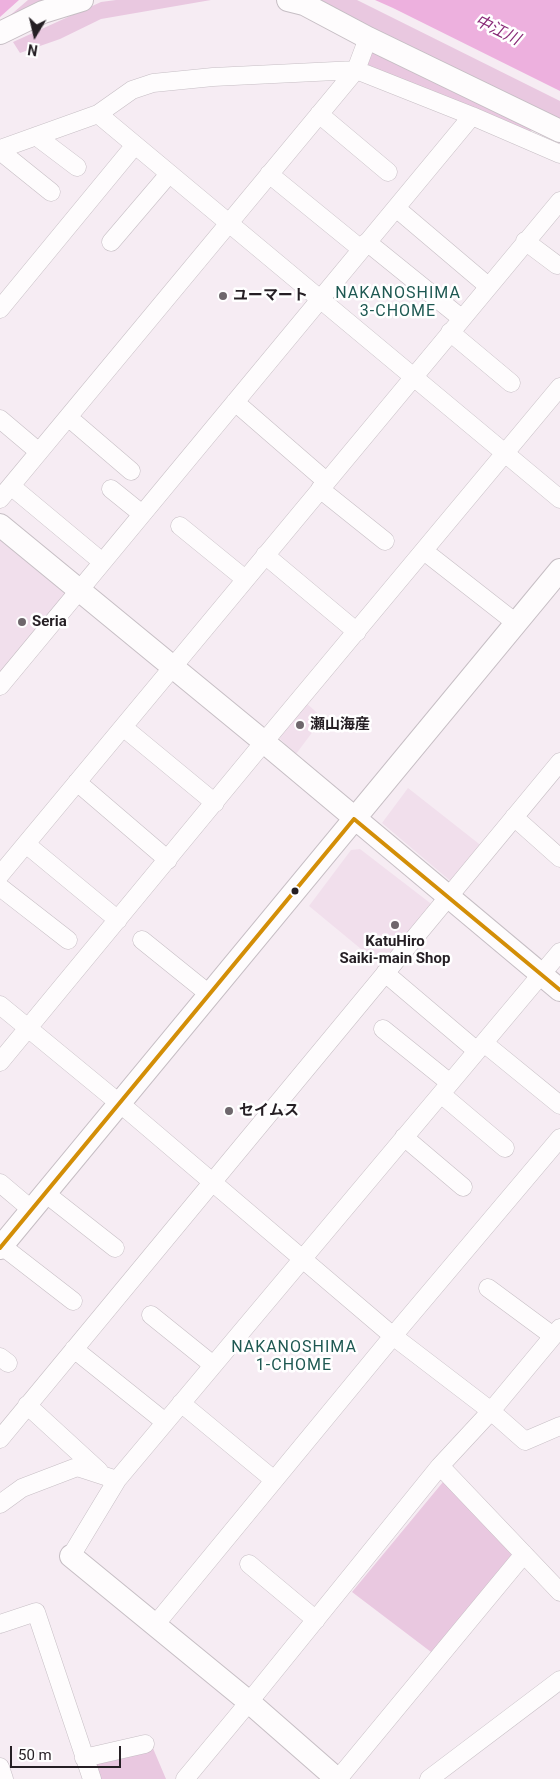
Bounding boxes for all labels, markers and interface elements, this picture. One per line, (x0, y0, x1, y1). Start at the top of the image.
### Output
north arrow (10, 10, 60, 60)
water label: 中江川 (471, 12, 523, 50)
text: N (27, 41, 39, 58)
district label: NAKANOSHIMA 3-CHOME (334, 284, 462, 322)
place label: ユーマート (233, 287, 308, 305)
marker: ユーマート (217, 290, 229, 302)
place label: Seria (32, 613, 67, 631)
marker: Seria (16, 616, 28, 628)
place label: 瀬山海産 (310, 716, 370, 734)
marker: 瀬山海産 (294, 719, 306, 731)
unlabelled marker (290, 886, 300, 896)
marker: KatuHiro Saiki-main Shop (389, 919, 401, 931)
place label: KatuHiro Saiki-main Shop (340, 933, 450, 968)
place label: セイムス (239, 1102, 299, 1120)
marker: セイムス (223, 1105, 235, 1117)
district label: NAKANOSHIMA 1-CHOME (230, 1338, 358, 1376)
scale bar (12, 1736, 124, 1768)
text: 50 m (18, 1746, 52, 1764)

